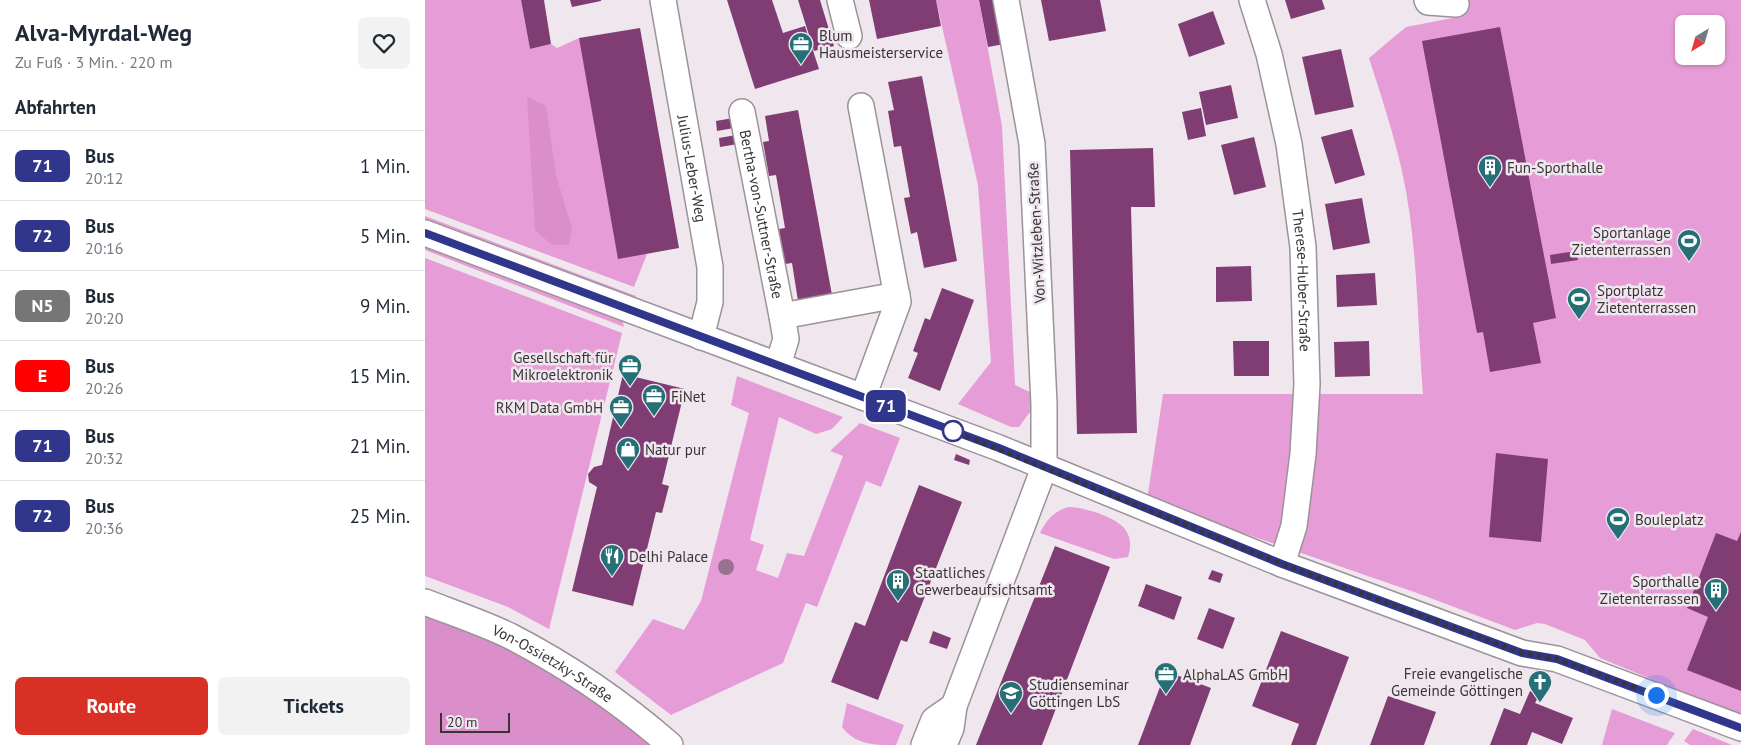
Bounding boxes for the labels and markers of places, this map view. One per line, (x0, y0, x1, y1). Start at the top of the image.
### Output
place label: Blum Hausmeisterservice (819, 26, 943, 62)
office icon: Blum Hausmeisterservice (788, 31, 814, 65)
building icon: Fun-Sporthalle (1477, 154, 1503, 188)
place label: Fun-Sporthalle (1507, 158, 1603, 177)
place label: Sportanlage Zietenterrassen (1572, 223, 1671, 259)
sports icon: Sportanlage Zietenterrassen (1676, 228, 1702, 262)
place label: Sportplatz Zietenterrassen (1597, 281, 1696, 317)
sports icon: Sportplatz Zietenterrassen (1566, 286, 1592, 320)
place label: Gesellschaft für Mikroelektronik (512, 348, 614, 384)
office icon: Gesellschaft für Mikroelektronik (617, 353, 643, 387)
office icon: FiNet (641, 383, 667, 417)
place label: FiNet (671, 387, 706, 406)
office icon: RKM Data GmbH (608, 394, 634, 428)
place label: RKM Data GmbH (496, 398, 603, 417)
unlabelled marker (942, 420, 964, 442)
shop icon: Natur pur (615, 436, 641, 470)
place label: Natur pur (645, 440, 706, 459)
sports icon: Bouleplatz (1605, 506, 1631, 540)
place label: Bouleplatz (1635, 510, 1704, 529)
restaurant icon: Delhi Palace (599, 543, 625, 577)
place label: Delhi Palace (629, 547, 708, 566)
place label: Staatliches Gewerbeaufsichtsamt (915, 563, 1053, 599)
building icon: Staatliches Gewerbeaufsichtsamt (885, 568, 911, 602)
place label: Sporthalle Zietenterrassen (1600, 572, 1699, 608)
building icon: Sporthalle Zietenterrassen (1703, 577, 1729, 611)
office icon: AlphaLAS GmbH (1153, 661, 1179, 695)
place label: Freie evangelische Gemeinde Göttingen (1391, 664, 1523, 700)
place label: AlphaLAS GmbH (1183, 665, 1288, 684)
church icon: Freie evangelische Gemeinde Göttingen (1527, 669, 1553, 703)
place label: Studienseminar Göttingen LbS (1029, 675, 1129, 711)
school or university icon: Studienseminar Göttingen LbS (998, 680, 1024, 714)

